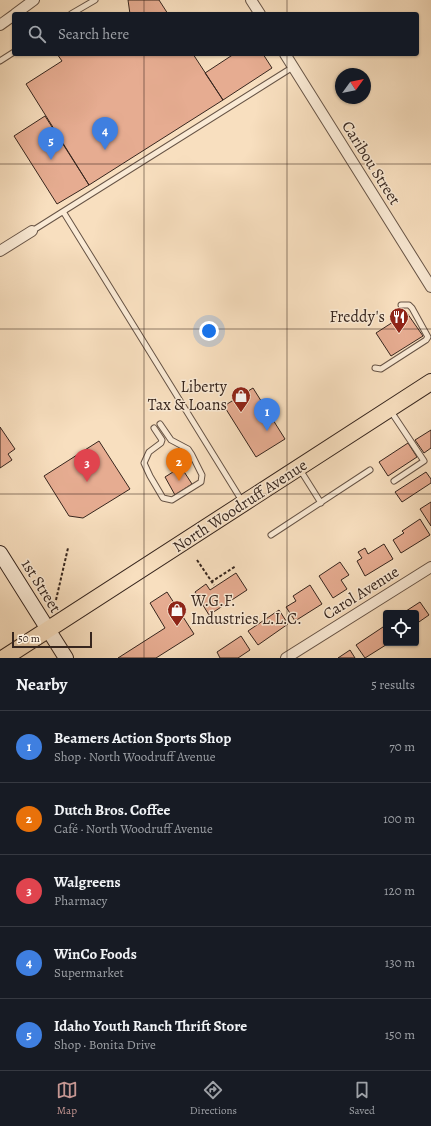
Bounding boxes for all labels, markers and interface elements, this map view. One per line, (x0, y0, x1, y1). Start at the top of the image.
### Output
search box (12, 12, 419, 56)
icon: search (26, 23, 48, 45)
text: Search here (58, 24, 129, 44)
north arrow (335, 68, 371, 104)
pin: 4 (92, 117, 118, 150)
street label: Caribou Street (336, 117, 406, 209)
pin: 5 (38, 127, 64, 160)
place label: Freddy's (329, 306, 385, 328)
restaurant icon: Freddy's (388, 306, 410, 334)
your location (199, 321, 219, 341)
place label: Liberty Tax & Loans (148, 376, 228, 416)
shop icon: Liberty Tax & Loans (230, 385, 252, 413)
pin: 1 (254, 398, 280, 431)
pin: 2 (166, 448, 192, 481)
pin: 3 (74, 449, 100, 482)
street label: North Woodruff Avenue (169, 454, 311, 558)
street label: 1st Street (16, 555, 66, 617)
street label: Carol Avenue (319, 561, 403, 625)
place label: W.G.F. Industries L.L.C. (190, 590, 302, 630)
shop icon: W.G.F. Industries L.L.C. (166, 599, 188, 627)
map controls (383, 610, 419, 646)
button: locate (383, 610, 419, 646)
scale bar (12, 630, 92, 649)
text: 50 m (18, 631, 40, 646)
text: Nearby (16, 673, 67, 696)
text: 5 results (371, 676, 415, 693)
text: Beamers Action Sports Shop (54, 728, 231, 748)
text: 1 (27, 738, 31, 755)
text: 70 m (389, 738, 415, 755)
text: Shop · North Woodruff Avenue (54, 748, 216, 765)
text: Dutch Bros. Coffee (54, 800, 171, 820)
text: 2 (26, 810, 32, 827)
text: 100 m (383, 810, 415, 827)
text: Café · North Woodruff Avenue (54, 820, 213, 837)
text: Walgreens (54, 872, 121, 892)
text: 3 (26, 882, 32, 899)
text: 120 m (384, 882, 415, 899)
text: Pharmacy (54, 892, 107, 909)
text: WinCo Foods (54, 944, 137, 964)
text: 4 (26, 954, 32, 971)
text: 130 m (385, 954, 415, 971)
text: Supermarket (54, 964, 124, 981)
text: Idaho Youth Ranch Thrift Store (54, 1016, 247, 1036)
text: 5 (26, 1026, 32, 1043)
text: 150 m (385, 1026, 415, 1043)
text: Shop · Bonita Drive (54, 1036, 156, 1053)
tab: Map (56, 1079, 78, 1118)
tab: Directions (190, 1079, 237, 1118)
tab: Saved (349, 1079, 375, 1118)

